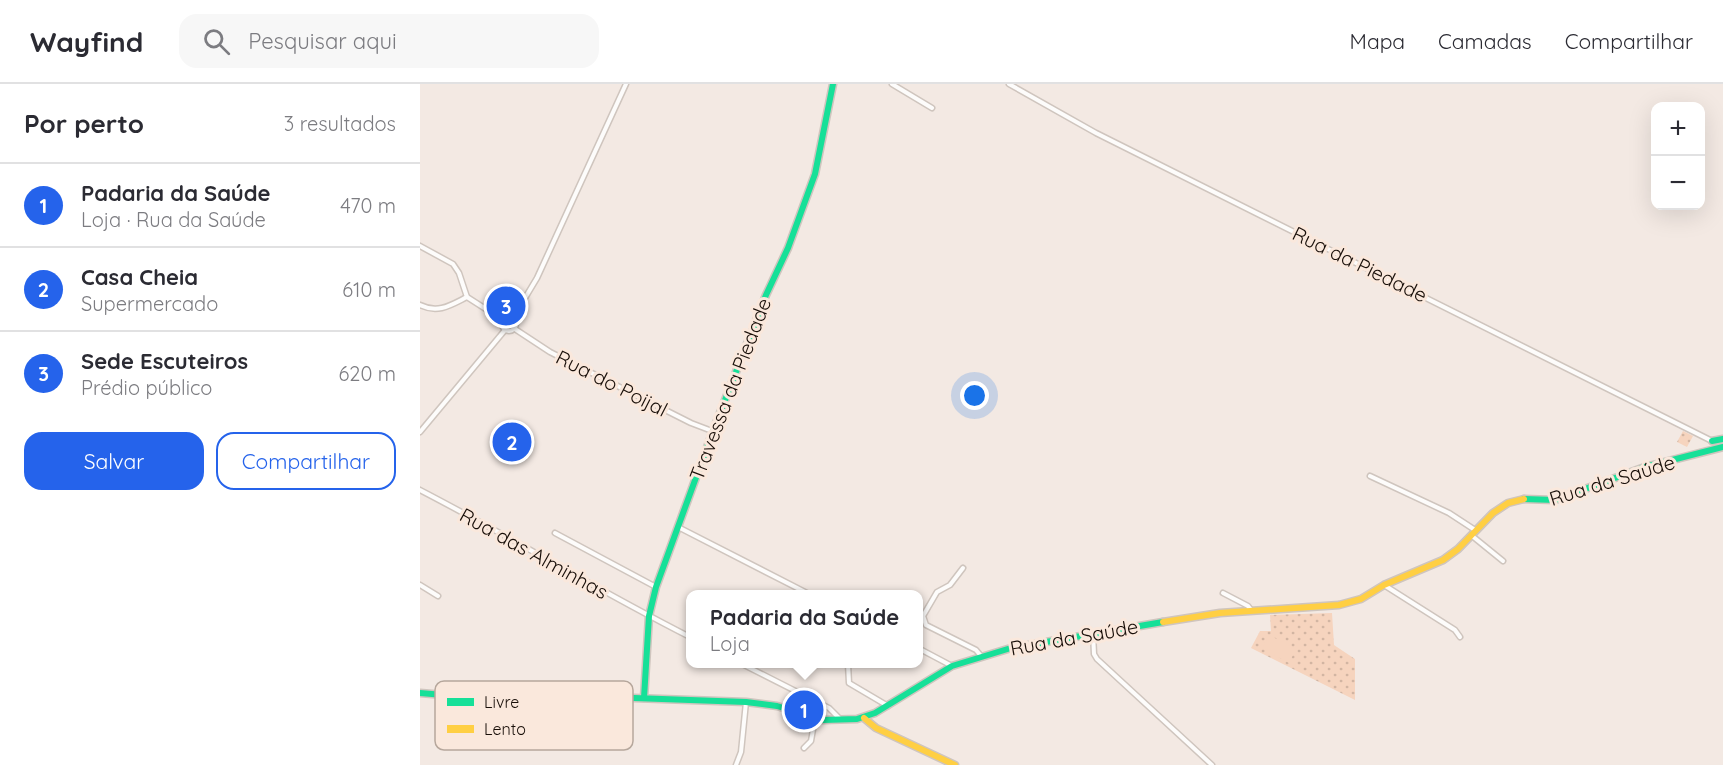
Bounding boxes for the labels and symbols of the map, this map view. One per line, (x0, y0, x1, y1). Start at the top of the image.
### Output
street label: Rua da Piedade (1288, 221, 1432, 307)
pin: 3 (486, 284, 526, 328)
street label: Travessa da Piedade (684, 294, 776, 484)
street label: Rua do Poijal (552, 344, 672, 422)
your location (960, 381, 989, 410)
pin: 2 (492, 420, 532, 464)
street label: Rua da Saúde (1546, 449, 1678, 511)
street label: Rua das Alminhas (455, 502, 613, 604)
street label: Rua da Saúde (1008, 613, 1140, 661)
legend (435, 681, 633, 750)
pin: 1 (784, 688, 824, 732)
text: Livre (484, 692, 519, 712)
text: Lento (484, 719, 526, 739)

